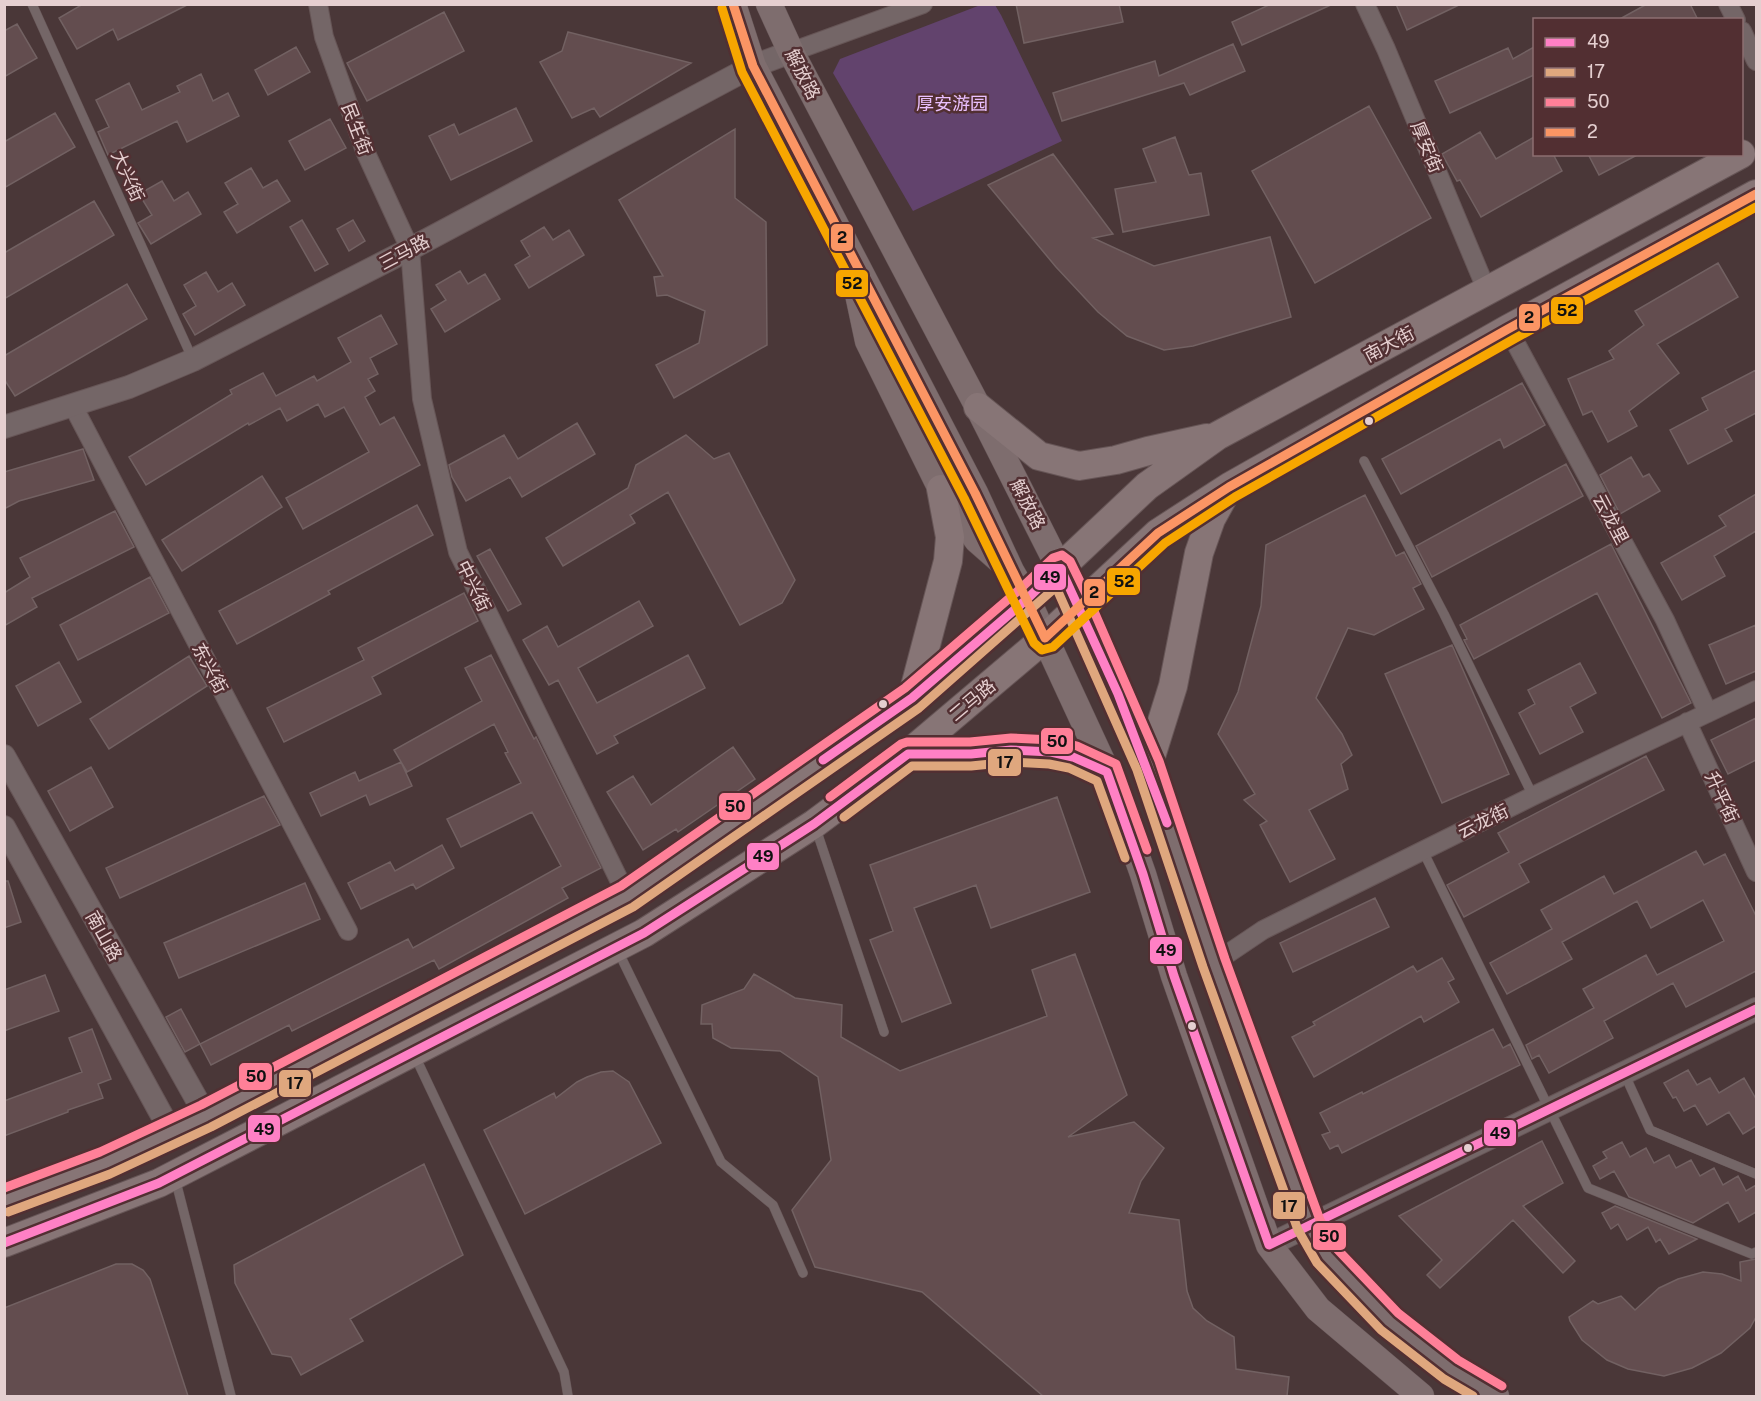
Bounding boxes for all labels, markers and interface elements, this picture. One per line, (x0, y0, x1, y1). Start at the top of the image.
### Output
legend (1533, 18, 1743, 156)
text: 49 (1587, 31, 1610, 52)
street label: 解放路 (781, 45, 825, 103)
text: 17 (1587, 61, 1605, 82)
text: 50 (1587, 91, 1610, 112)
park label: 厚安游园 (916, 93, 988, 114)
street label: 民生街 (338, 100, 376, 158)
street label: 厚安街 (1407, 118, 1447, 176)
text: 2 (1587, 121, 1598, 142)
street label: 大兴街 (107, 147, 149, 205)
line badge: 2 (830, 223, 854, 252)
text: 2 (837, 228, 847, 247)
street label: 三马路 (375, 230, 433, 274)
line badge: 52 (835, 269, 869, 298)
text: 52 (842, 274, 862, 293)
line badge: 52 (1550, 296, 1584, 325)
text: 52 (1557, 301, 1577, 320)
line badge: 2 (1518, 303, 1541, 332)
text: 2 (1524, 308, 1534, 327)
street label: 南大街 (1360, 322, 1418, 366)
unlabelled marker (1363, 415, 1375, 427)
street label: 解放路 (1006, 475, 1050, 533)
street label: 云龙里 (1589, 490, 1633, 548)
street label: 中兴街 (453, 557, 495, 615)
line badge: 49 (1033, 563, 1067, 591)
line badge: 52 (1106, 567, 1141, 596)
text: 49 (1039, 568, 1061, 587)
text: 52 (1114, 572, 1134, 591)
line badge: 2 (1083, 578, 1106, 607)
text: 2 (1089, 583, 1099, 602)
street label: 东兴街 (188, 639, 232, 697)
street label: 二马路 (945, 675, 999, 725)
unlabelled marker (877, 698, 889, 710)
line badge: 50 (1040, 727, 1074, 755)
text: 50 (1046, 732, 1068, 751)
line badge: 17 (987, 748, 1022, 777)
text: 17 (997, 753, 1013, 772)
street label: 升平街 (1701, 768, 1743, 826)
line badge: 50 (718, 792, 752, 821)
text: 50 (724, 797, 746, 816)
street label: 云龙街 (1454, 800, 1512, 842)
line badge: 49 (746, 842, 780, 871)
text: 49 (752, 847, 774, 866)
street label: 南山路 (82, 907, 126, 965)
line badge: 49 (1149, 936, 1183, 965)
text: 49 (1155, 941, 1177, 960)
unlabelled marker (1186, 1020, 1198, 1032)
line badge: 50 (238, 1062, 273, 1091)
text: 50 (245, 1067, 267, 1086)
line badge: 17 (278, 1069, 312, 1098)
text: 17 (287, 1074, 303, 1093)
line badge: 49 (247, 1114, 281, 1143)
line badge: 49 (1483, 1119, 1517, 1147)
text: 49 (253, 1120, 275, 1139)
text: 49 (1489, 1124, 1511, 1143)
unlabelled marker (1462, 1142, 1474, 1154)
line badge: 17 (1272, 1191, 1306, 1220)
text: 17 (1281, 1197, 1297, 1216)
line badge: 50 (1312, 1222, 1347, 1251)
text: 50 (1318, 1227, 1340, 1246)

